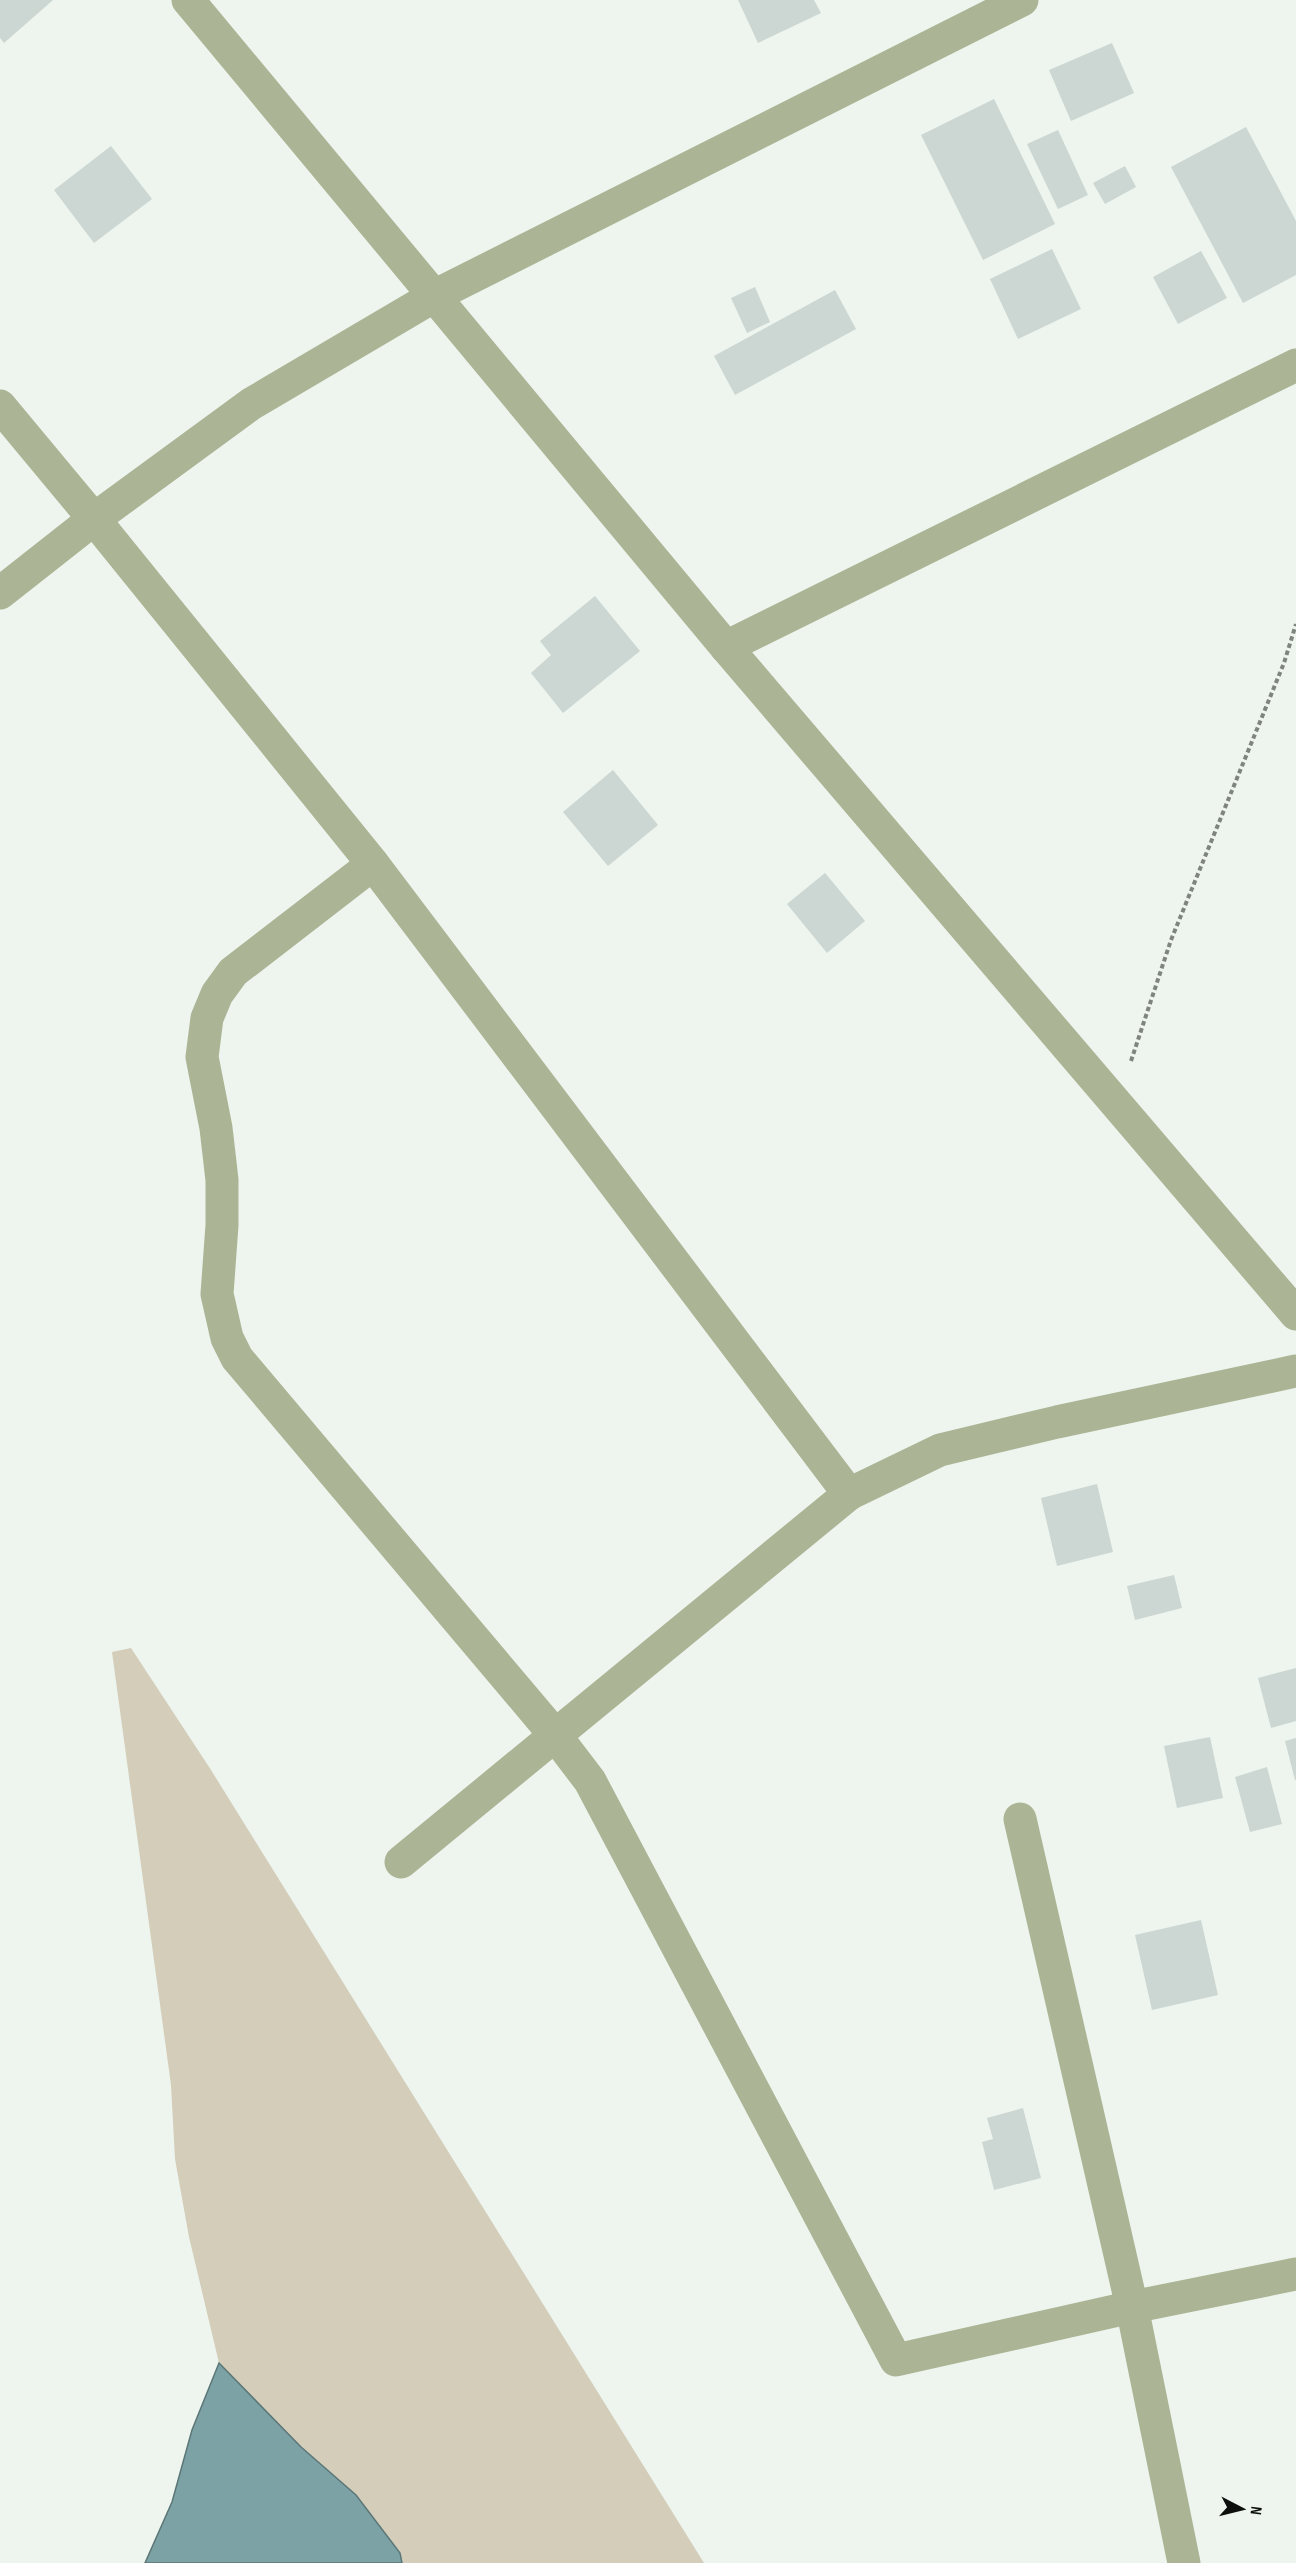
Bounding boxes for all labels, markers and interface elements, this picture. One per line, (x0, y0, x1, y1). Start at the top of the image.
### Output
north arrow (1212, 2479, 1272, 2539)
text: N (1245, 2505, 1265, 2516)

